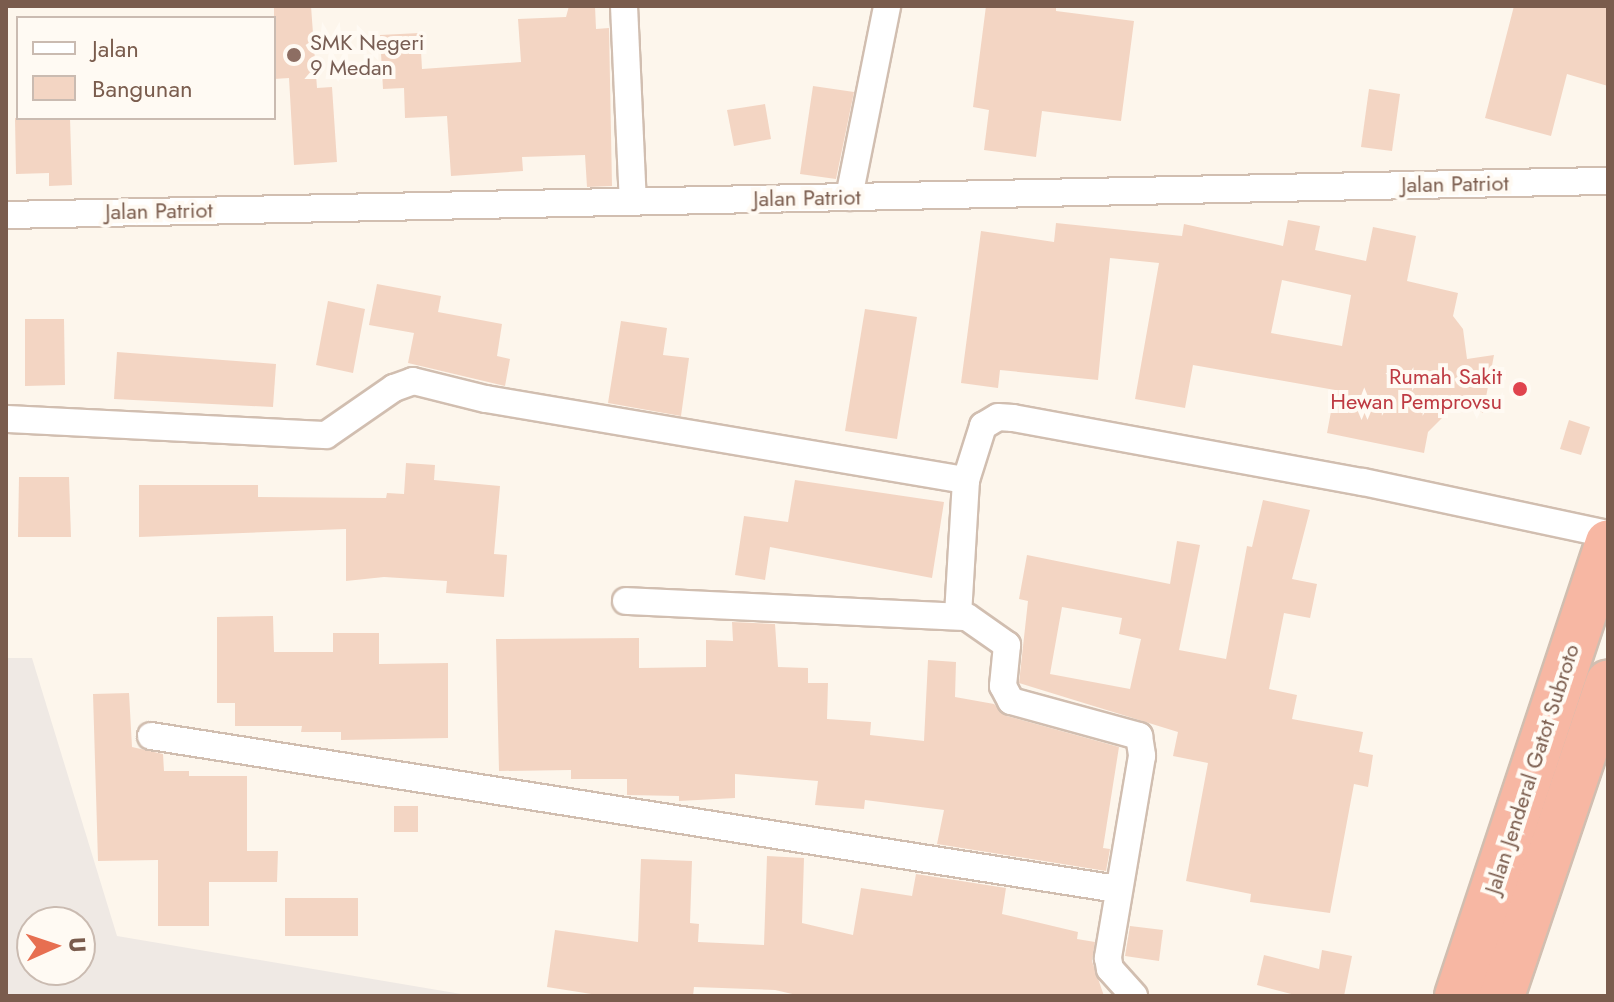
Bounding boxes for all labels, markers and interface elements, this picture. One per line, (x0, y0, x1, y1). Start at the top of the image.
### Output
legend (16, 16, 276, 120)
place label: SMK Negeri 9 Medan (310, 29, 424, 80)
text: Jalan (92, 31, 139, 66)
marker: SMK Negeri 9 Medan (285, 46, 303, 64)
text: Bangunan (92, 71, 193, 106)
street label: Jalan Patriot (1401, 170, 1509, 198)
street label: Jalan Patriot (753, 184, 861, 212)
street label: Jalan Patriot (105, 197, 213, 225)
place label: Rumah Sakit Hewan Pemprovsu (1330, 363, 1502, 414)
marker: Rumah Sakit Hewan Pemprovsu (1509, 378, 1531, 400)
street label: Jalan Jenderal Gatot Subroto (1479, 641, 1585, 897)
north arrow (16, 906, 96, 986)
text: U (62, 936, 94, 953)

